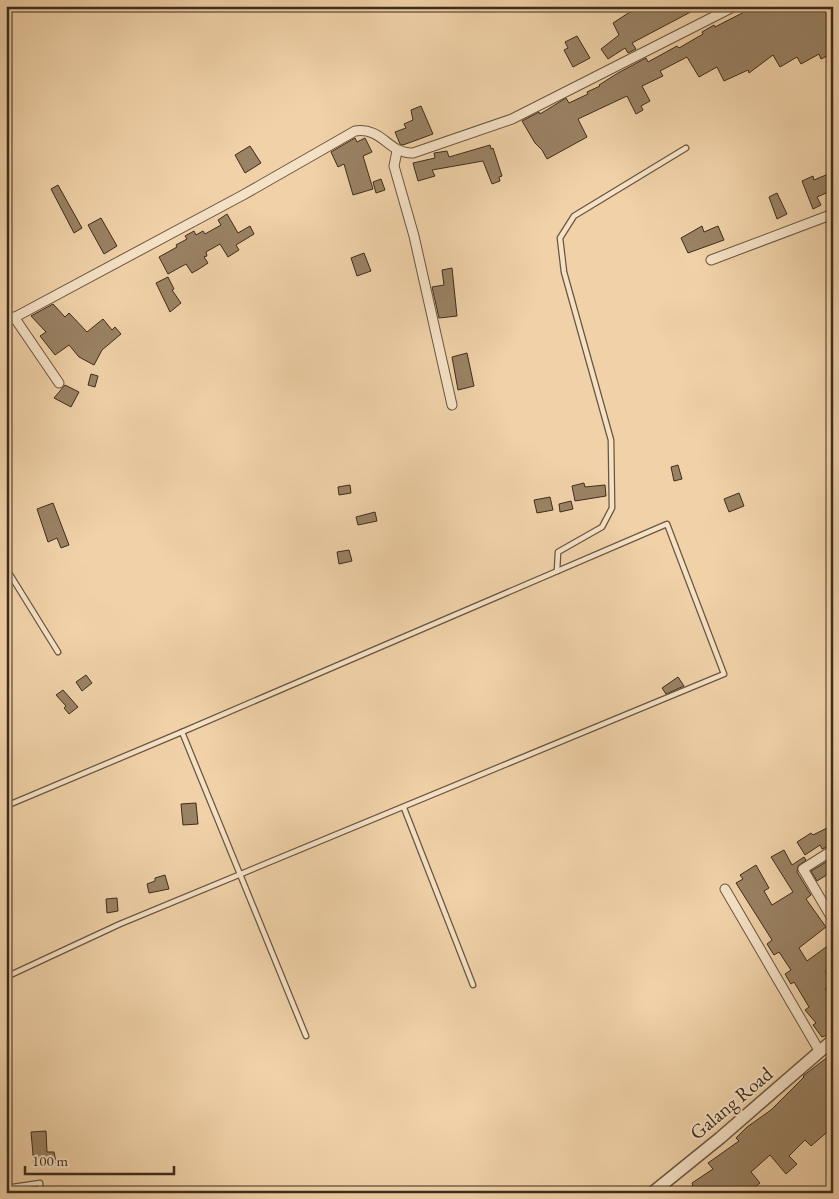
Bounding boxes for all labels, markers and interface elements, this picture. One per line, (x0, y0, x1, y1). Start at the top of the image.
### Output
street label: Galang Road (684, 1060, 779, 1145)
scale bar (25, 1144, 174, 1176)
text: 100 m (32, 1151, 69, 1170)

